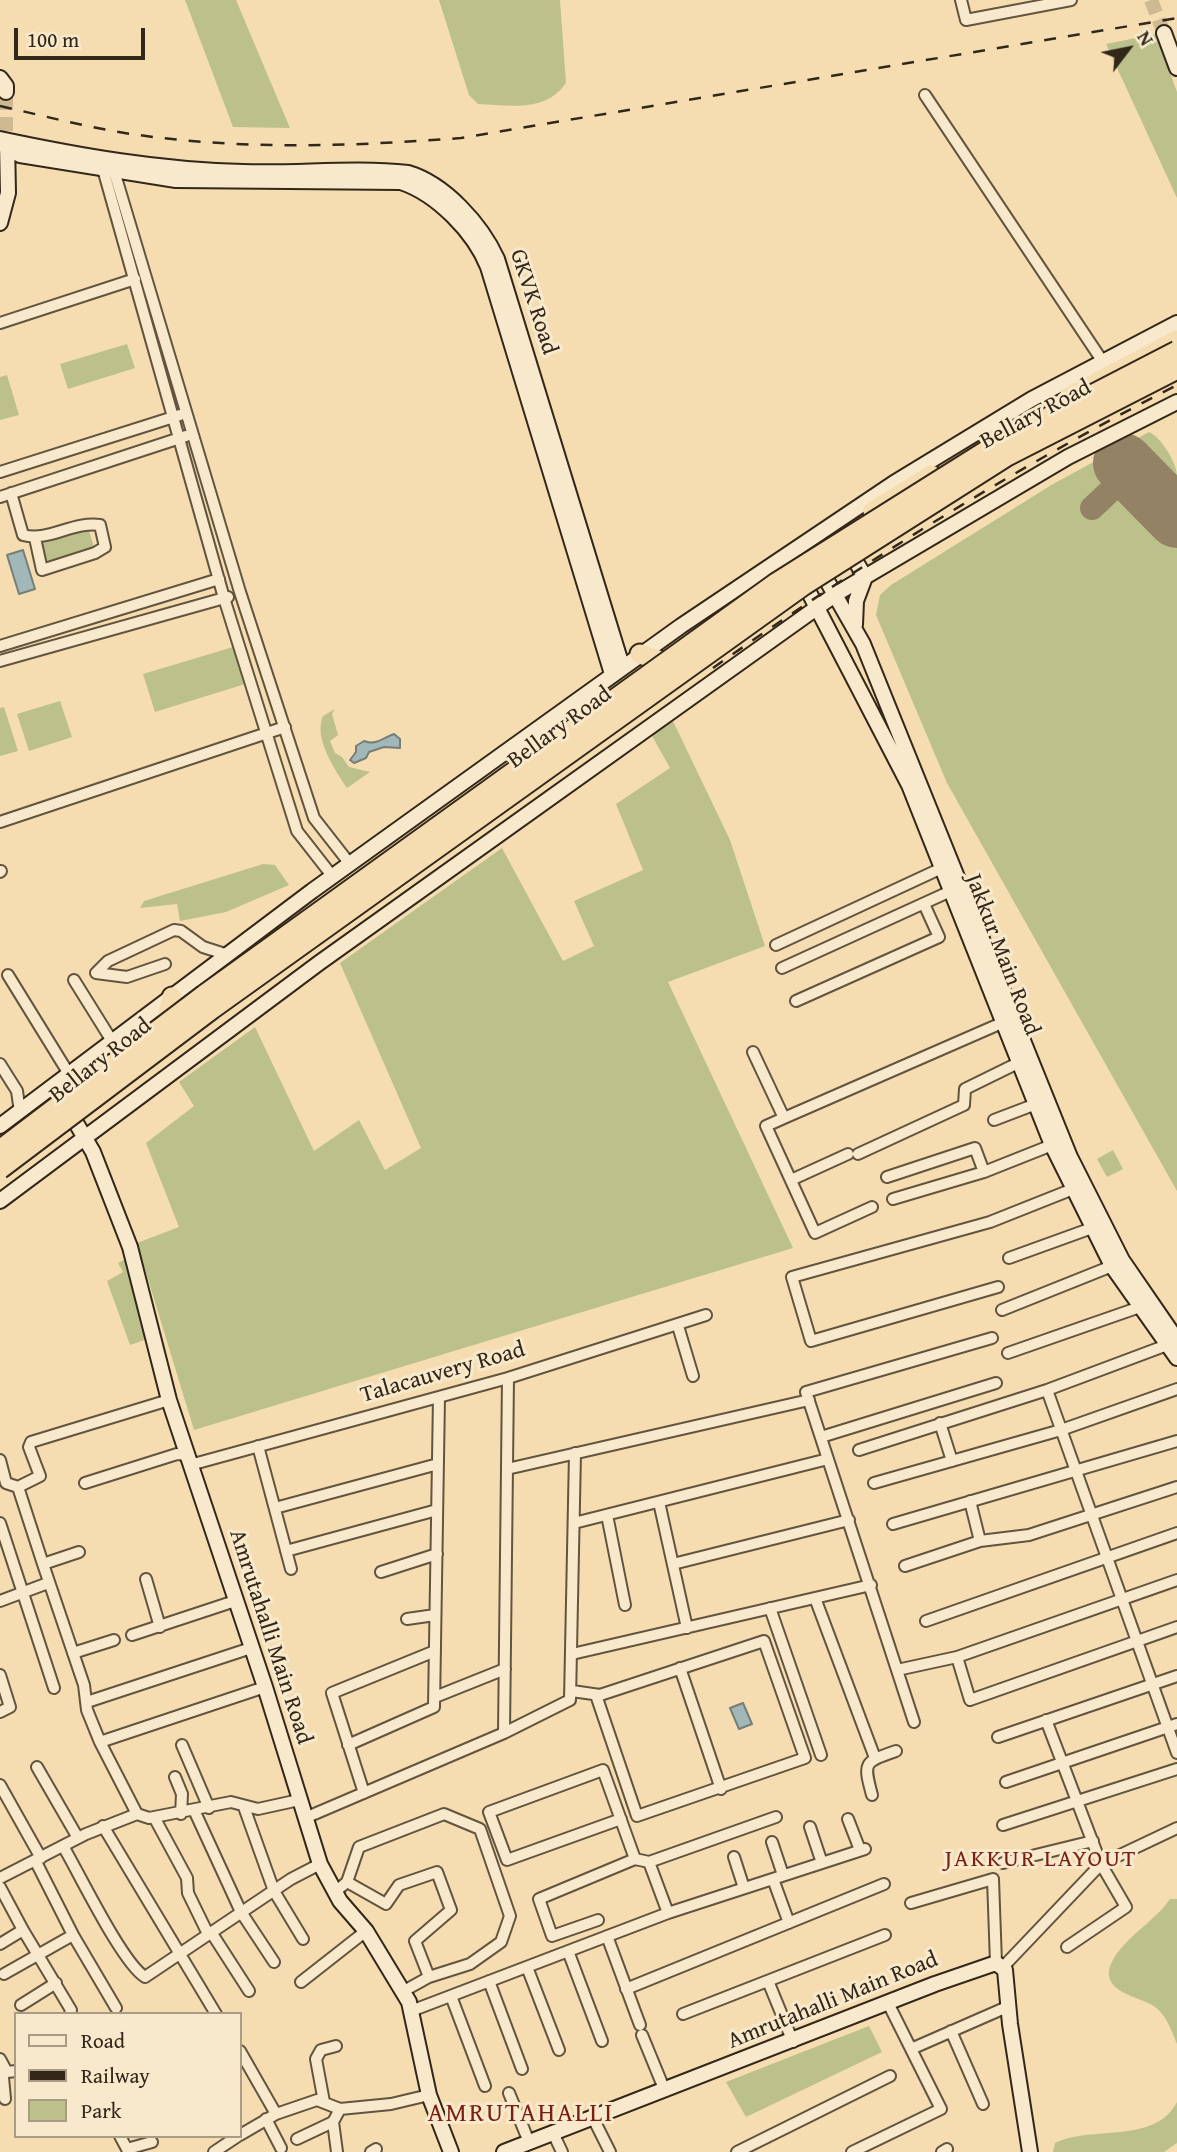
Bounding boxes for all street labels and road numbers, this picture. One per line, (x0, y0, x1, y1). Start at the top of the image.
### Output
street label: GKVK Road (503, 246, 563, 358)
street label: Bellary Road (976, 374, 1096, 456)
street label: Bellary Road (503, 681, 617, 775)
street label: Jakkur Main Road (959, 870, 1045, 1040)
street label: Bellary Road (45, 1013, 157, 1109)
street label: Talacauvery Road (358, 1336, 528, 1410)
street label: Amrutahalli Main Road (222, 1526, 318, 1748)
street label: Amrutahalli Main Road (724, 1946, 942, 2056)

